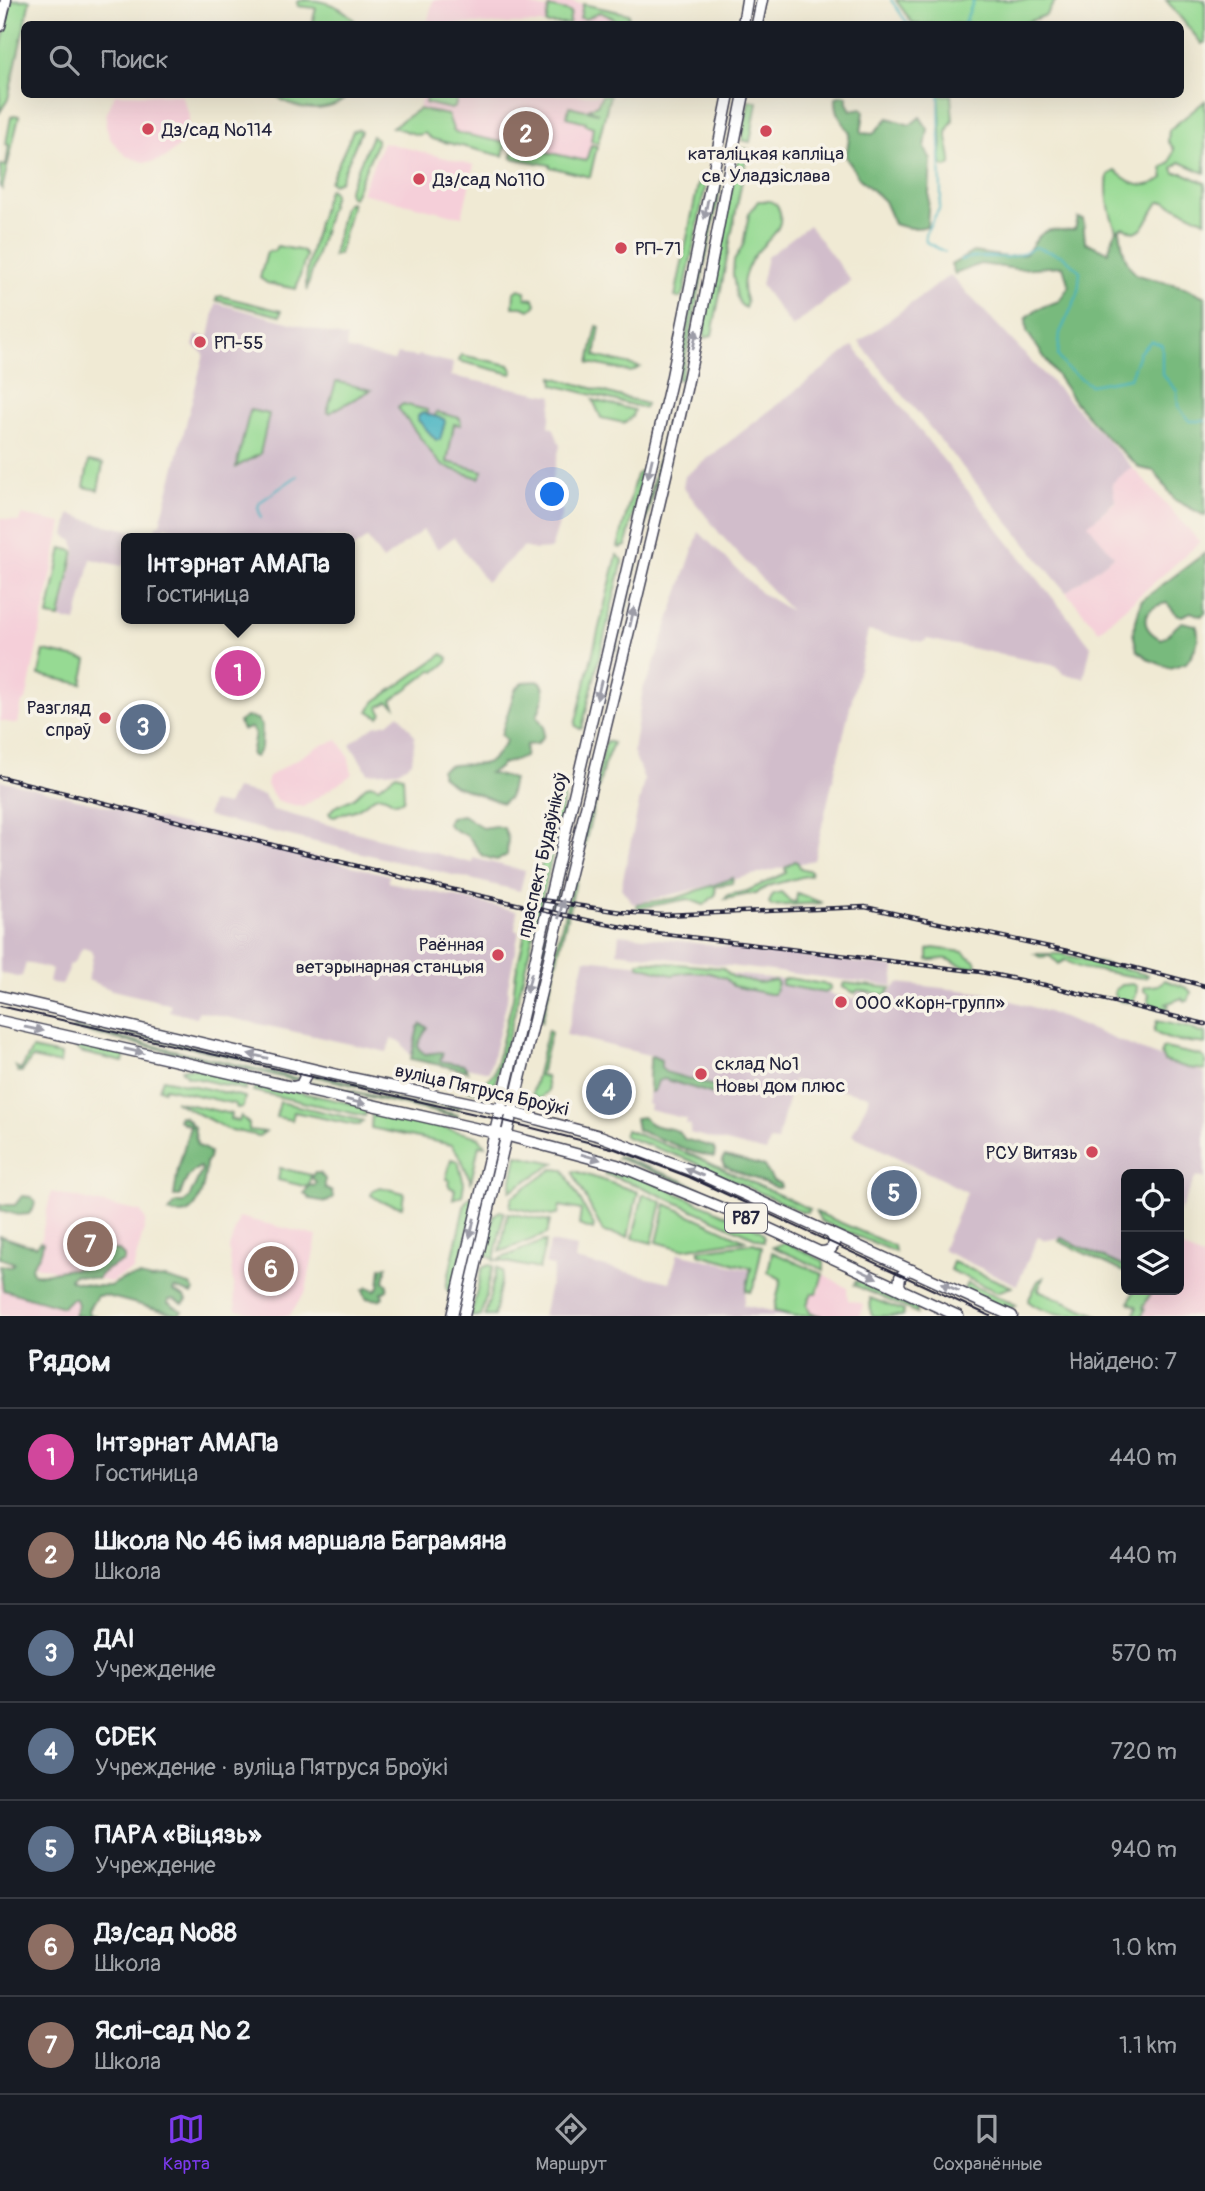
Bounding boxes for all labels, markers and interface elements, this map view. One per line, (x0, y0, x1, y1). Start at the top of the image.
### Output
search box (21, 21, 1184, 98)
icon: search (45, 41, 83, 79)
text: Поиск (101, 44, 169, 76)
pin: 2 (503, 108, 549, 160)
place label: Дз/сад №114 (161, 118, 272, 142)
marker: Дз/сад №114 (140, 121, 156, 137)
marker: каталіцкая капліца св. Уладзіслава (758, 123, 774, 139)
place label: каталіцкая капліца св. Уладзіслава (688, 142, 844, 188)
place label: Дз/сад №110 (432, 168, 545, 192)
marker: Дз/сад №110 (411, 171, 427, 187)
one-way arrow (700, 199, 711, 221)
place label: РП-71 (635, 237, 681, 261)
marker: РП-71 (613, 240, 629, 256)
one-way arrow (690, 328, 701, 350)
place label: РП-55 (214, 331, 264, 355)
marker: РП-55 (192, 334, 208, 350)
one-way arrow (644, 457, 655, 479)
your location (535, 477, 569, 511)
popup (121, 533, 355, 624)
text: Інтэрнат АМАПа (146, 548, 330, 580)
text: Гостиница (146, 580, 249, 609)
one-way arrow (627, 606, 638, 628)
pin: 1 (215, 647, 261, 699)
one-way arrow (593, 679, 604, 701)
place label: Разгляд спраў (27, 696, 92, 742)
pin: 3 (120, 701, 166, 753)
marker: Разгляд спраў (97, 710, 113, 726)
street label: праспект Будаўнікоў (512, 770, 574, 940)
one-way arrow (556, 898, 567, 920)
place label: Раённая ветэрынарная станцыя (296, 933, 484, 979)
marker: Раённая ветэрынарная станцыя (490, 947, 506, 963)
one-way arrow (523, 972, 534, 994)
place label: ООО «Корн-групп» (855, 991, 1005, 1015)
marker: ООО «Корн-групп» (833, 994, 849, 1010)
one-way arrow (23, 1023, 45, 1034)
one-way arrow (123, 1046, 145, 1057)
one-way arrow (247, 1050, 269, 1061)
place label: склад №1 Новы дом плюс (715, 1052, 846, 1098)
street label: вуліца Пятруся Броўкі (393, 1058, 571, 1122)
pin: 4 (586, 1066, 632, 1118)
marker: склад №1 Новы дом плюс (693, 1066, 709, 1082)
one-way arrow (345, 1097, 367, 1108)
place label: РСУ Витязь (986, 1141, 1078, 1165)
marker: РСУ Витязь (1084, 1144, 1100, 1160)
one-way arrow (581, 1153, 602, 1163)
one-way arrow (683, 1166, 704, 1177)
pin: 5 (871, 1167, 917, 1219)
map controls (1121, 1169, 1184, 1295)
button: locate (1121, 1169, 1184, 1232)
road number: Р87 (725, 1204, 767, 1232)
one-way arrow (466, 1217, 477, 1239)
pin: 7 (67, 1218, 113, 1270)
button: layers (1121, 1232, 1184, 1295)
pin: 6 (248, 1243, 294, 1295)
one-way arrow (858, 1269, 878, 1280)
one-way arrow (940, 1281, 960, 1293)
text: Рядом (28, 1343, 111, 1380)
text: Найдено: 7 (1068, 1347, 1177, 1376)
text: Інтэрнат АМАПа (95, 1427, 278, 1459)
text: 1 (47, 1443, 56, 1472)
text: 440 m (1109, 1443, 1177, 1472)
text: Гостиница (95, 1459, 198, 1488)
text: Школа № 46 імя маршала Баграмяна (95, 1525, 506, 1557)
text: 2 (45, 1541, 57, 1570)
text: 440 m (1109, 1541, 1177, 1570)
text: Школа (95, 1557, 161, 1586)
text: ДАІ (95, 1623, 135, 1655)
text: 3 (45, 1639, 57, 1668)
text: 570 m (1111, 1639, 1177, 1668)
text: Учреждение (95, 1655, 216, 1684)
text: CDEK (95, 1721, 156, 1753)
text: 4 (44, 1737, 58, 1766)
text: 720 m (1111, 1737, 1177, 1766)
text: Учреждение · вуліца Пятруся Броўкі (95, 1753, 448, 1782)
text: ПАРА «Віцязь» (95, 1819, 261, 1851)
text: 5 (45, 1835, 57, 1864)
text: 940 m (1111, 1835, 1177, 1864)
text: Учреждение (95, 1851, 216, 1880)
text: Дз/сад №88 (95, 1917, 237, 1949)
text: 6 (44, 1933, 58, 1962)
text: 1.0 km (1112, 1933, 1177, 1962)
text: Школа (95, 1949, 161, 1978)
text: Яслі-сад № 2 (95, 2015, 251, 2047)
text: 7 (45, 2031, 57, 2060)
text: 1.1 km (1119, 2031, 1177, 2060)
text: Школа (95, 2047, 161, 2076)
tab: Карта (163, 2110, 210, 2176)
tab: Маршрут (536, 2110, 607, 2176)
tab: Сохранённые (933, 2110, 1042, 2176)

